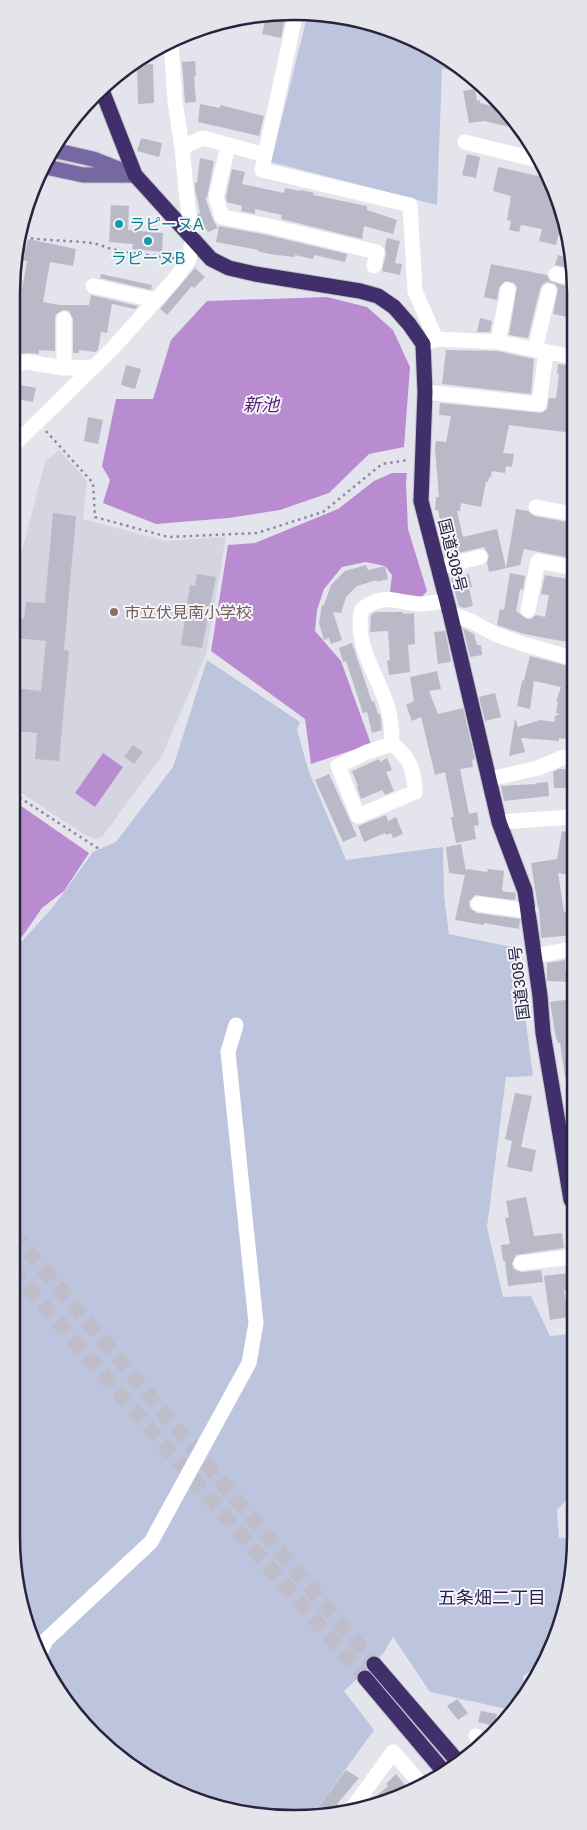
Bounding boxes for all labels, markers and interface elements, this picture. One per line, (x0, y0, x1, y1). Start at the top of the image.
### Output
place label: ラピーヌA (129, 216, 204, 233)
marker: ラピーヌA (113, 218, 125, 230)
marker: ラピーヌB (142, 235, 154, 247)
place label: ラピーヌB (111, 250, 185, 267)
water label: 新池 (243, 395, 281, 415)
street label: 国道308号 (435, 517, 470, 593)
place label: 市立伏見南小学校 (124, 604, 252, 621)
marker: 市立伏見南小学校 (108, 606, 120, 618)
street label: 国道308号 (507, 945, 532, 1021)
district label: 五条畑二丁目 (438, 1588, 546, 1608)

